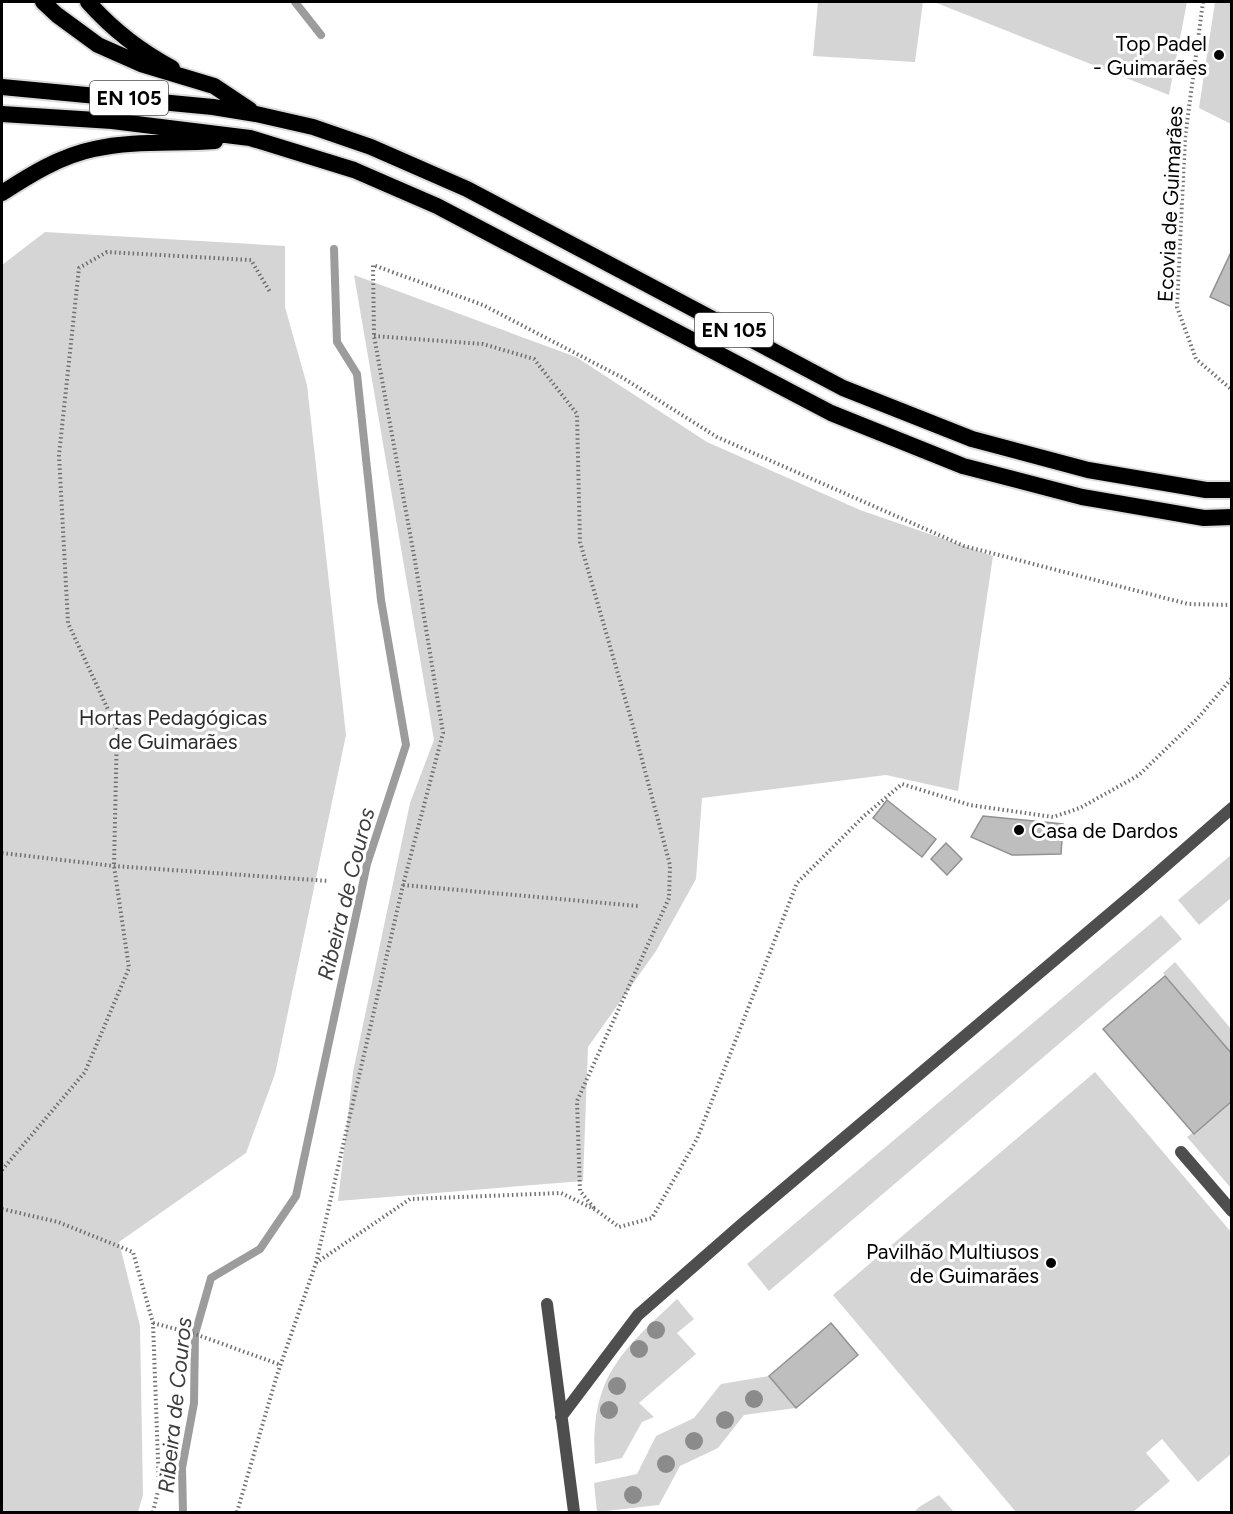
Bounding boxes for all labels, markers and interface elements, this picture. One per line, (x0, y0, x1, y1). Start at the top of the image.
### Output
place label: Top Padel - Guimarães (1093, 31, 1207, 80)
marker: Top Padel - Guimarães (1212, 48, 1226, 62)
road number: EN 105 (90, 81, 168, 115)
street label: Ecovia de Guimarães (1152, 105, 1188, 303)
road number: EN 105 (695, 313, 773, 347)
park label: Hortas Pedagógicas de Guimarães (79, 705, 267, 754)
water label: Ribeira de Couros (312, 805, 380, 983)
place label: Casa de Dardos (1031, 818, 1178, 843)
marker: Casa de Dardos (1012, 823, 1026, 837)
place label: Pavilhão Multiusos de Guimarães (866, 1239, 1039, 1288)
marker: Pavilhão Multiusos de Guimarães (1044, 1256, 1058, 1270)
water label: Ribeira de Couros (152, 1316, 198, 1494)

